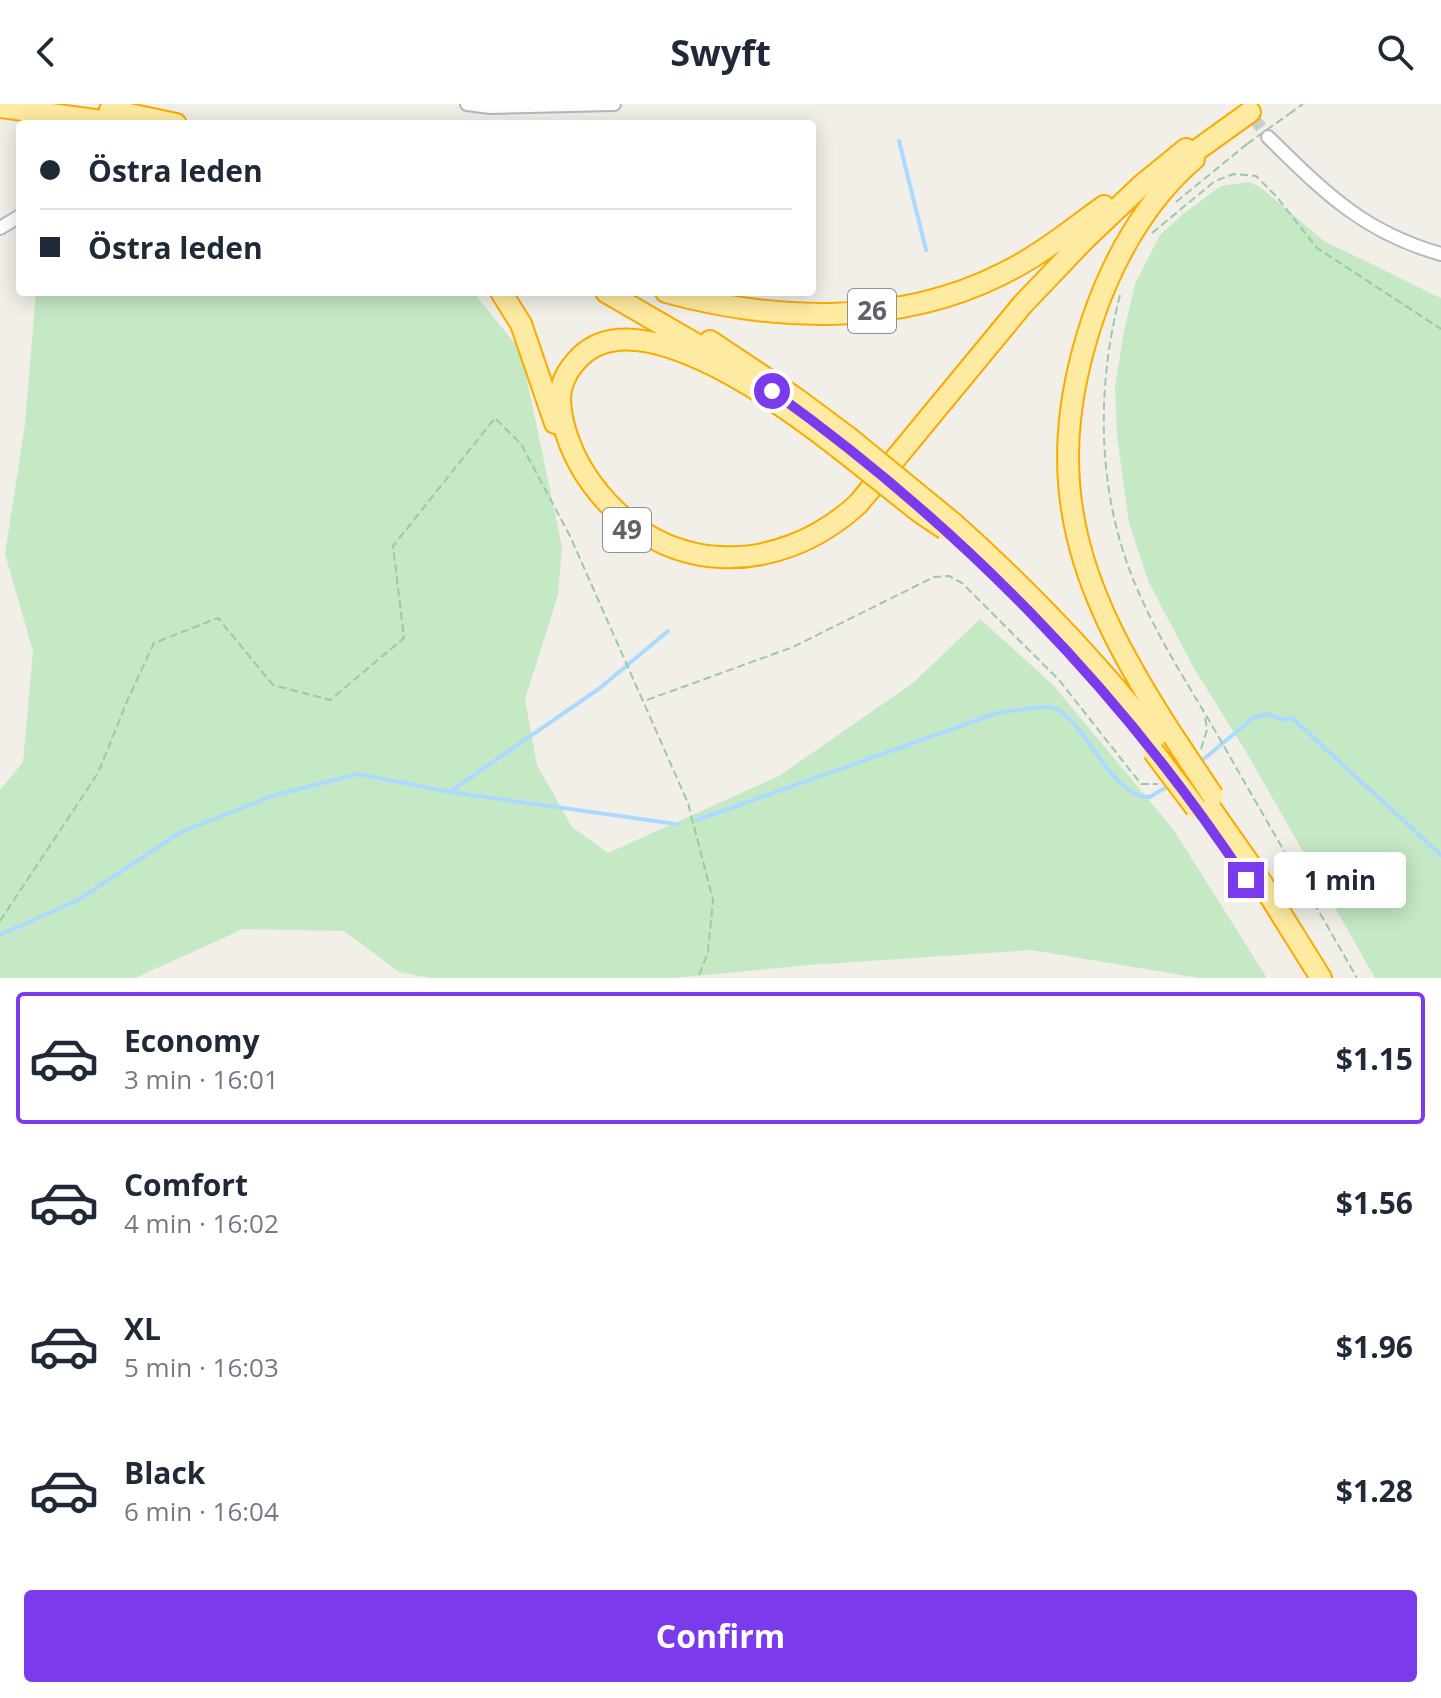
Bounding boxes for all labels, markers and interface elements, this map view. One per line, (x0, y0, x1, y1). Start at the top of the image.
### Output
text: Swyft (670, 28, 771, 77)
icon: back (24, 30, 68, 74)
icon: search (1373, 30, 1417, 74)
text: Östra leden (88, 150, 263, 191)
text: Östra leden (88, 227, 263, 268)
road number: 26 (848, 289, 896, 333)
route start (754, 373, 790, 409)
road number: 49 (603, 508, 651, 552)
callout: 1 min (1274, 852, 1406, 908)
route end (1228, 862, 1264, 898)
text: 1 min (1304, 862, 1376, 898)
text: Economy (124, 1020, 260, 1061)
icon: car (28, 1022, 100, 1094)
text: $1.15 (1336, 1038, 1413, 1079)
text: 3 min · 16:01 (124, 1061, 279, 1097)
text: Comfort (124, 1164, 248, 1205)
icon: car (28, 1166, 100, 1238)
text: $1.56 (1336, 1182, 1413, 1223)
text: 4 min · 16:02 (124, 1205, 279, 1241)
text: XL (124, 1308, 161, 1349)
icon: car (28, 1310, 100, 1382)
text: $1.96 (1336, 1326, 1413, 1367)
text: 5 min · 16:03 (124, 1349, 279, 1385)
text: Black (124, 1452, 205, 1493)
icon: car (28, 1454, 100, 1526)
text: $1.28 (1336, 1470, 1413, 1511)
text: 6 min · 16:04 (124, 1493, 279, 1529)
button: Confirm (24, 1590, 1417, 1682)

